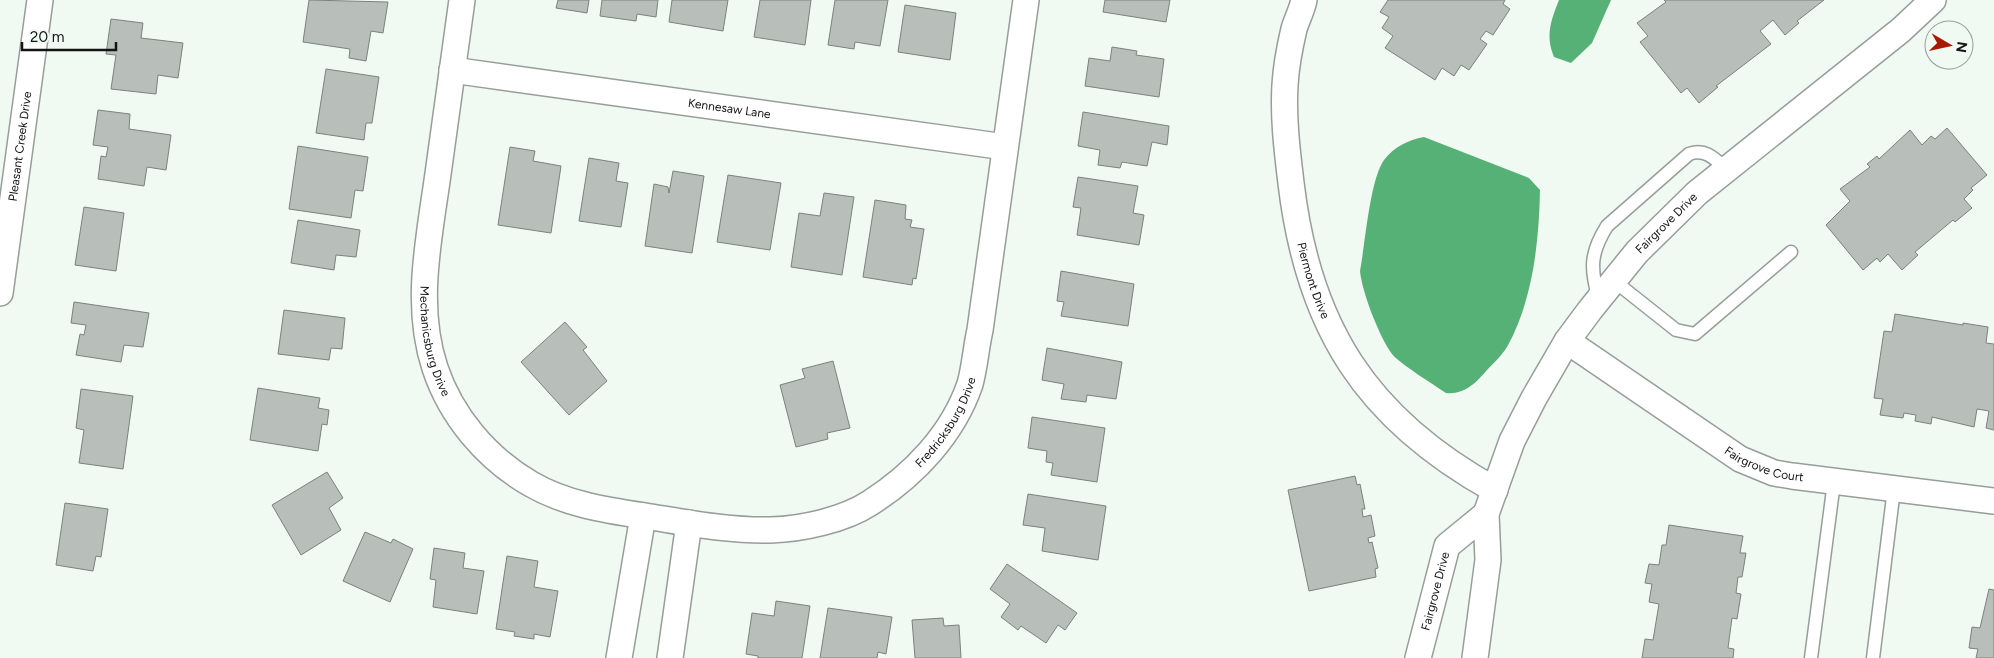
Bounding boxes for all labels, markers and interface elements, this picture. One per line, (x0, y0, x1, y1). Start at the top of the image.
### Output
scale bar (22, 20, 116, 52)
north arrow (1924, 20, 1974, 70)
text: 20 m (30, 28, 64, 46)
text: N (1952, 40, 1971, 54)
street label: Pleasant Creek Drive (6, 90, 34, 202)
street label: Kennesaw Lane (687, 96, 772, 121)
street label: Fairgrove Drive (1633, 189, 1700, 256)
street label: Piermont Drive (1294, 241, 1333, 321)
street label: Mechanicsburg Drive (417, 286, 453, 399)
street label: Fredricksburg Drive (912, 375, 979, 470)
street label: Fairgrove Court (1722, 443, 1805, 484)
street label: Fairgrove Drive (1418, 550, 1452, 632)

